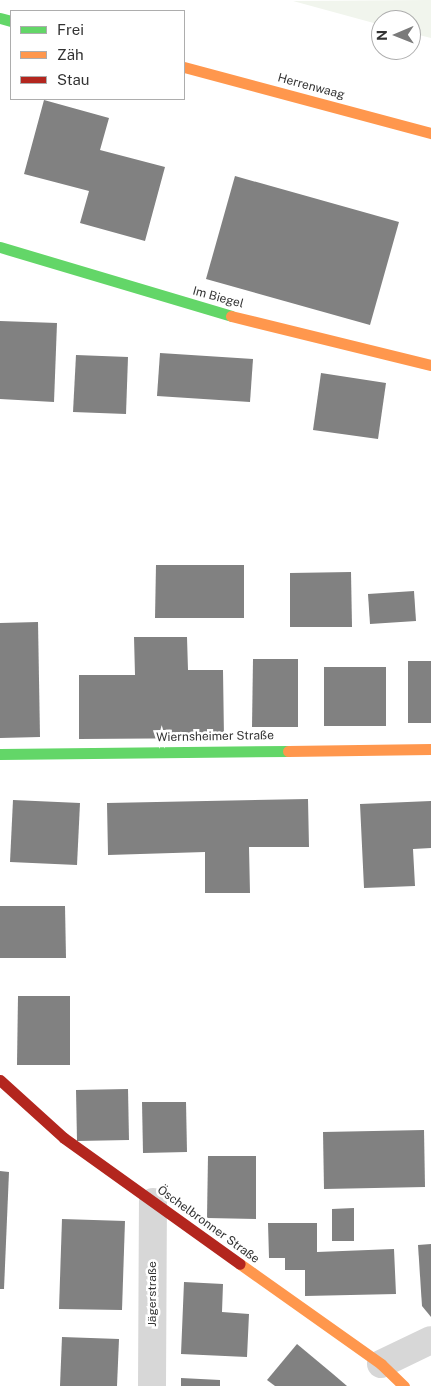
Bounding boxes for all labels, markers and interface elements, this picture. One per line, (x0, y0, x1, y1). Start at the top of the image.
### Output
legend (10, 10, 185, 100)
north arrow (371, 10, 421, 60)
text: Frei (57, 21, 84, 38)
text: N (374, 30, 390, 41)
text: Zäh (57, 46, 84, 63)
text: Stau (57, 71, 90, 88)
street label: Herrenwaag (276, 71, 346, 103)
street label: Im Biegel (191, 284, 245, 312)
street label: Wiernsheimer Straße (156, 729, 274, 745)
street label: Öschelbronner Straße (154, 1183, 262, 1267)
street label: Jägerstraße (146, 1261, 160, 1327)

